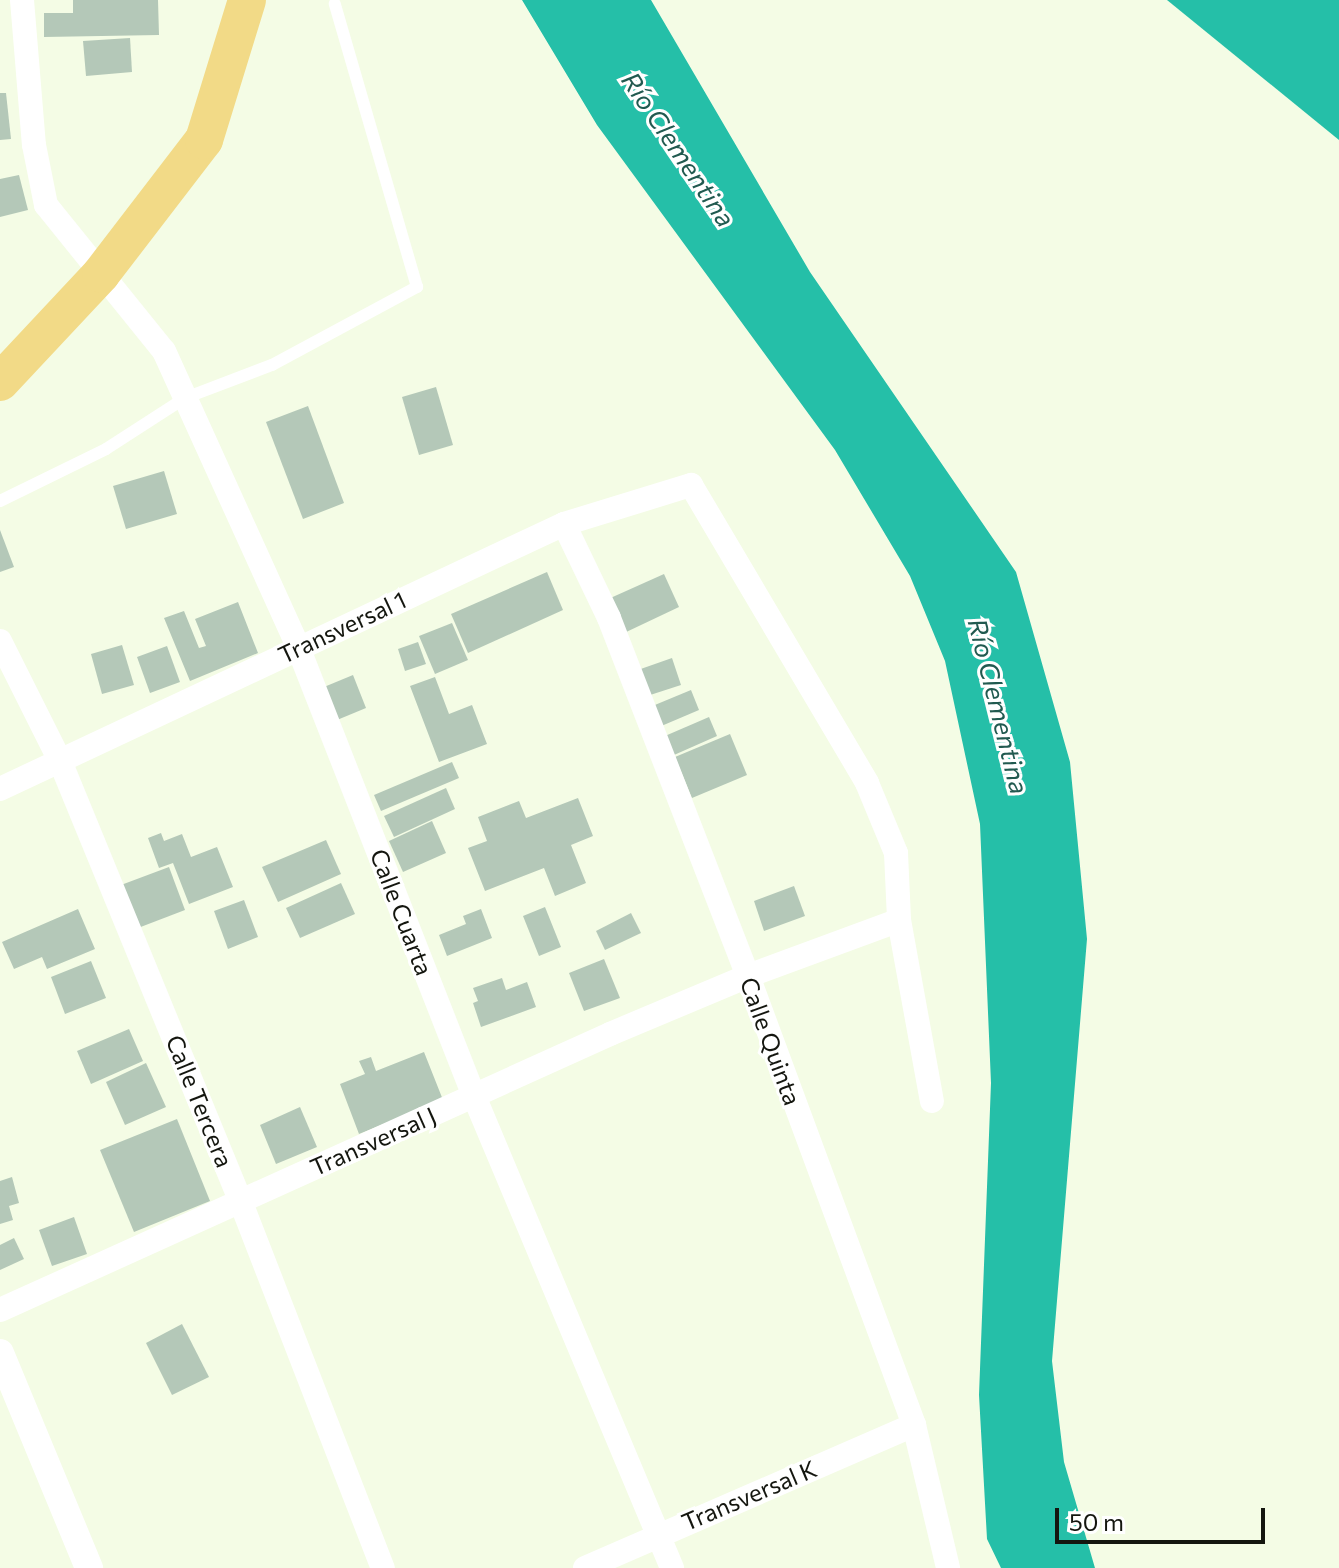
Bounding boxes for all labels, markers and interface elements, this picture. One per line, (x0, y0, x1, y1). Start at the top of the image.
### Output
water label: Río Clementina (616, 66, 742, 232)
street label: Transversal 1 (273, 585, 411, 669)
water label: Río Clementina (962, 615, 1036, 797)
street label: Calle Cuarta (365, 845, 439, 979)
street label: Calle Quinta (735, 973, 807, 1109)
street label: Calle Tercera (160, 1031, 240, 1171)
street label: Transversal J (306, 1100, 440, 1182)
street label: Transversal K (677, 1454, 821, 1536)
scale bar (1059, 1492, 1269, 1542)
text: 50 m (1069, 1507, 1124, 1536)

